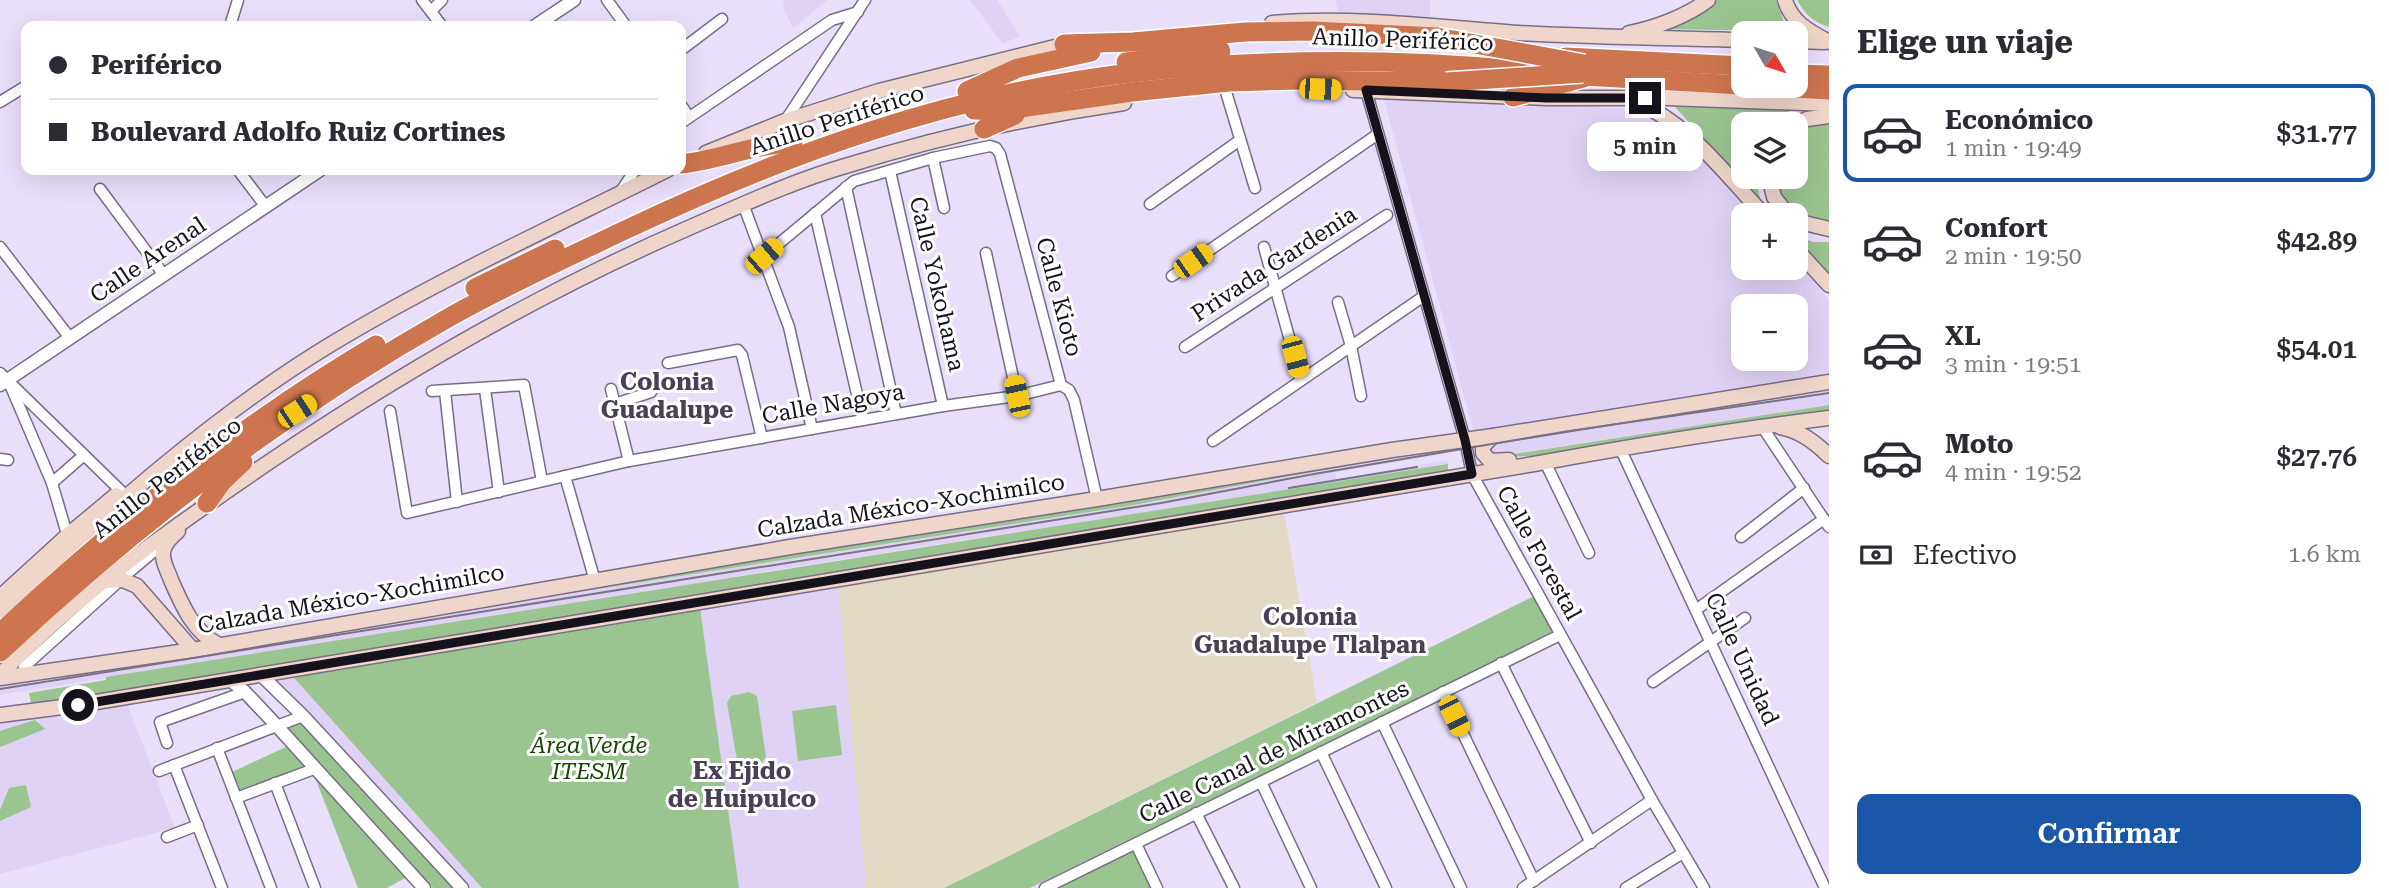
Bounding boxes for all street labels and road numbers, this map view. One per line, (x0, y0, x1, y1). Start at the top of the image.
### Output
street label: Anillo Periférico (1312, 23, 1494, 57)
street label: Anillo Periférico (747, 79, 927, 161)
street label: Calle Yokohama (904, 194, 970, 375)
street label: Privada Gardenia (1186, 200, 1362, 328)
street label: Calle Arenal (85, 211, 211, 309)
street label: Calle Kioto (1030, 234, 1088, 360)
street label: Calle Nagoya (760, 378, 907, 430)
street label: Anillo Periférico (87, 412, 247, 544)
street label: Calzada México-Xochimilco (755, 468, 1067, 544)
street label: Calle Forestal (1491, 481, 1587, 625)
street label: Calzada México-Xochimilco (196, 559, 506, 639)
street label: Calle Unidad (1699, 588, 1785, 730)
street label: Calle Canal de Miramontes (1135, 675, 1413, 829)

